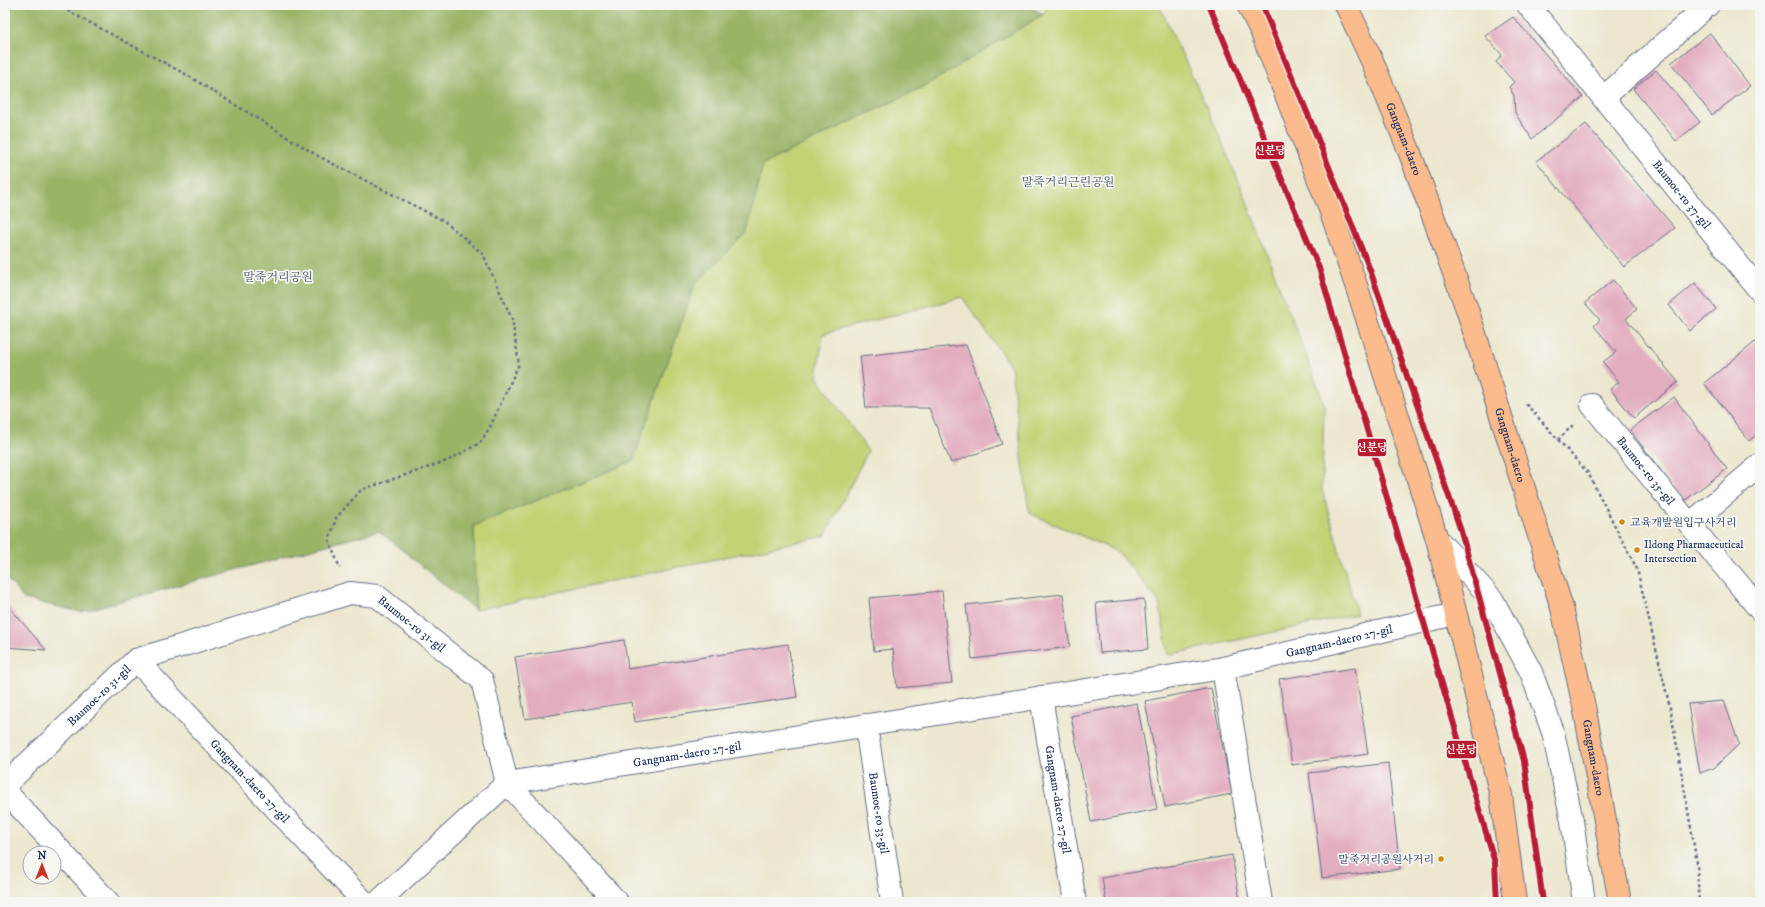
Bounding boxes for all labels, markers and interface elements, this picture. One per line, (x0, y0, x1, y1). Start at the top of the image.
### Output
street label: Gangnam-daero (1382, 100, 1425, 178)
line badge: 신분당 (1255, 141, 1285, 160)
text: 신분당 (1254, 144, 1286, 158)
street label: Baumoe-ro 37-gil (1649, 157, 1714, 233)
park label: 말죽거리근린공원 (1022, 175, 1114, 190)
park label: 말죽거리공원 (243, 270, 313, 285)
street label: Gangnam-daero (1491, 406, 1529, 484)
street label: Baumoe-ro 35-gil (1613, 434, 1678, 509)
line badge: 신분당 (1357, 438, 1387, 457)
text: 신분당 (1356, 441, 1388, 455)
place label: 교육개발원입구사거리 (1630, 516, 1736, 530)
marker: 교육개발원입구사거리 (1617, 517, 1627, 527)
place label: Ildong Pharmaceutical Intersection (1644, 538, 1744, 566)
marker: Ildong Pharmaceutical Intersection (1632, 545, 1642, 555)
street label: Baumoe-ro 31-gil (375, 593, 449, 656)
street label: Gangnam-daero 27-gil (1284, 622, 1395, 661)
street label: Baumoe-ro 31-gil (64, 661, 135, 729)
street label: Gangnam-daero (1579, 718, 1607, 797)
street label: Gangnam-daero 27-gil (207, 736, 293, 826)
street label: Gangnam-daero 27-gil (632, 738, 743, 771)
line badge: 신분당 (1446, 740, 1477, 759)
text: 신분당 (1445, 743, 1477, 757)
street label: Gangnam-daero 27-gil (1041, 745, 1074, 855)
street label: Baumoe-ro 33-gil (865, 771, 892, 855)
north arrow (22, 845, 62, 885)
text: N (37, 849, 47, 863)
place label: 말죽거리공원사거리 (1338, 853, 1434, 867)
marker: 말죽거리공원사거리 (1436, 854, 1446, 864)

